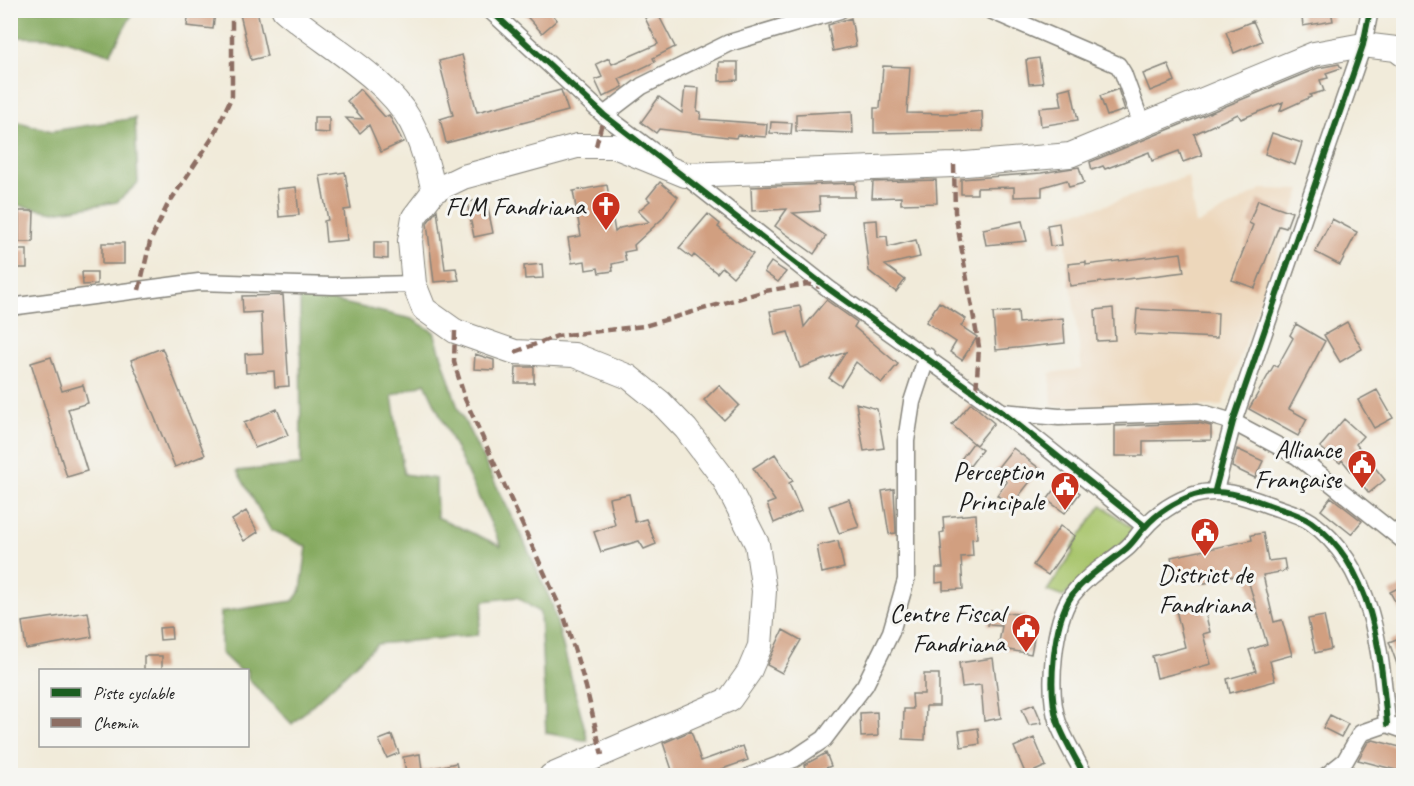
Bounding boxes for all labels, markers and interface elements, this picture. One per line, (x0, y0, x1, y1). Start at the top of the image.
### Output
place label: FLM Fandriana (445, 190, 587, 223)
church icon: FLM Fandriana (590, 190, 622, 232)
place label: Alliance Française (1254, 433, 1343, 496)
public building icon: Alliance Française (1346, 448, 1378, 490)
place label: Perception Principale (953, 455, 1047, 518)
public building icon: Perception Principale (1049, 470, 1081, 512)
public building icon: District de Fandriana (1189, 516, 1221, 558)
place label: District de Fandriana (1158, 558, 1254, 621)
place label: Centre Fiscal Fandriana (889, 597, 1010, 660)
public building icon: Centre Fiscal Fandriana (1010, 612, 1042, 654)
legend (39, 669, 249, 747)
text: Piste cyclable (93, 682, 175, 704)
text: Chemin (93, 712, 139, 734)

